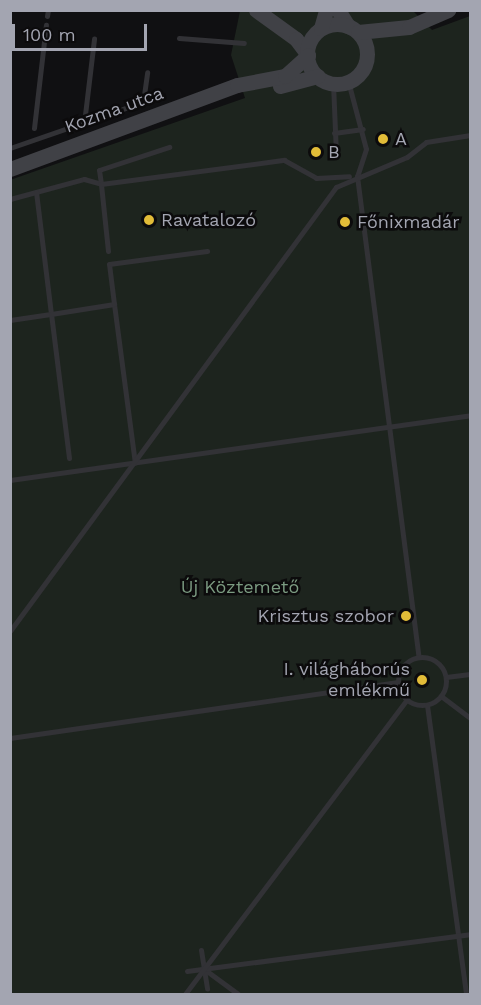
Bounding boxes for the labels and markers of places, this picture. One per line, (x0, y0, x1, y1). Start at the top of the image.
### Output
place label: A (395, 128, 407, 150)
marker: A (376, 132, 390, 146)
place label: B (328, 141, 340, 163)
marker: B (309, 145, 323, 159)
place label: Ravatalozó (161, 209, 256, 231)
place label: Főnixmadár (357, 211, 459, 233)
marker: Ravatalozó (142, 213, 156, 227)
marker: Főnixmadár (338, 215, 352, 229)
place label: Krisztus szobor (258, 605, 394, 627)
marker: Krisztus szobor (399, 609, 413, 623)
place label: I. világháborús emlékmű (283, 659, 410, 702)
marker: I. világháborús emlékmű (415, 673, 429, 687)

